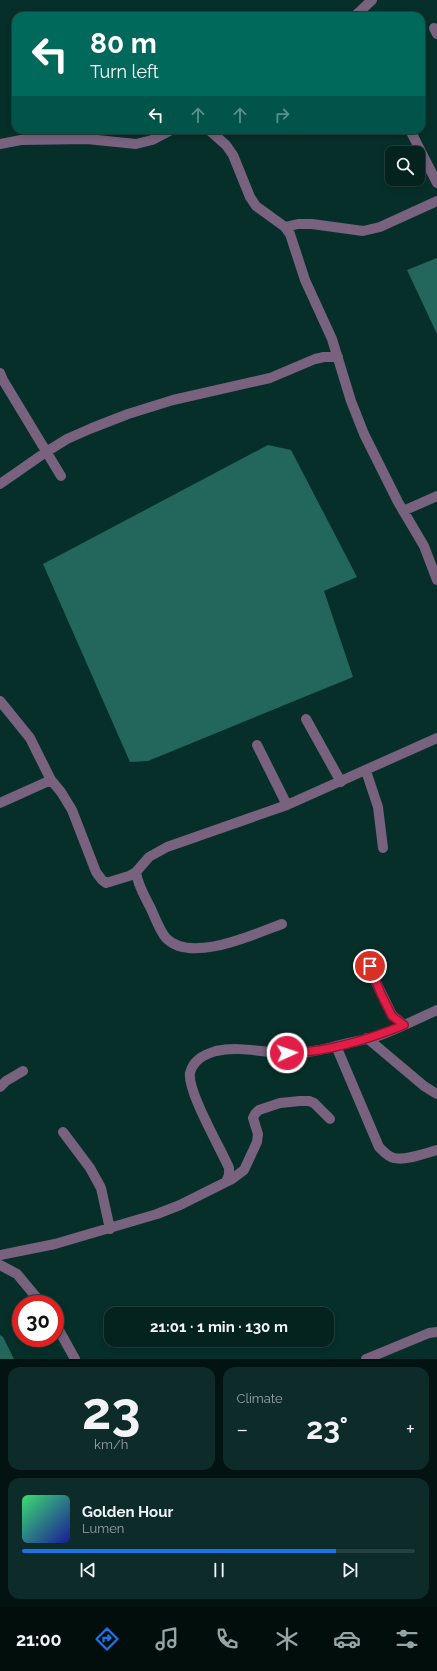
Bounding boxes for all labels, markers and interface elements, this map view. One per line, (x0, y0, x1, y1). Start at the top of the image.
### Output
text: 80 m (90, 27, 157, 60)
icon: left (24, 28, 76, 80)
text: Turn left (90, 61, 159, 82)
icon: left (145, 104, 167, 126)
icon: ahead (187, 104, 209, 126)
icon: ahead (229, 104, 251, 126)
icon: right (271, 104, 293, 126)
map controls (385, 146, 425, 186)
button: search (385, 146, 425, 186)
pin (353, 949, 387, 983)
icon: arrive (359, 955, 381, 977)
position arrow (266, 1032, 308, 1074)
speed limit sign: 30 (12, 1295, 64, 1347)
text: 21:01 · 1 min · 130 m (150, 1318, 288, 1336)
text: 23 (82, 1380, 140, 1441)
text: Climate (237, 1391, 283, 1406)
text: 23° (306, 1411, 348, 1446)
text: − (237, 1416, 248, 1442)
text: + (406, 1416, 415, 1442)
text: km/h (94, 1437, 128, 1452)
text: Golden Hour (82, 1503, 173, 1521)
text: Lumen (82, 1521, 124, 1536)
icon: previous (77, 1559, 99, 1581)
icon: pause (208, 1559, 230, 1581)
icon: next (339, 1559, 361, 1581)
icon: directions (93, 1625, 121, 1653)
icon: music (153, 1625, 181, 1653)
icon: phone (213, 1625, 241, 1653)
icon: climate (273, 1625, 301, 1653)
icon: car (333, 1625, 361, 1653)
icon: filters (393, 1625, 421, 1653)
text: 21:00 (16, 1629, 62, 1650)

